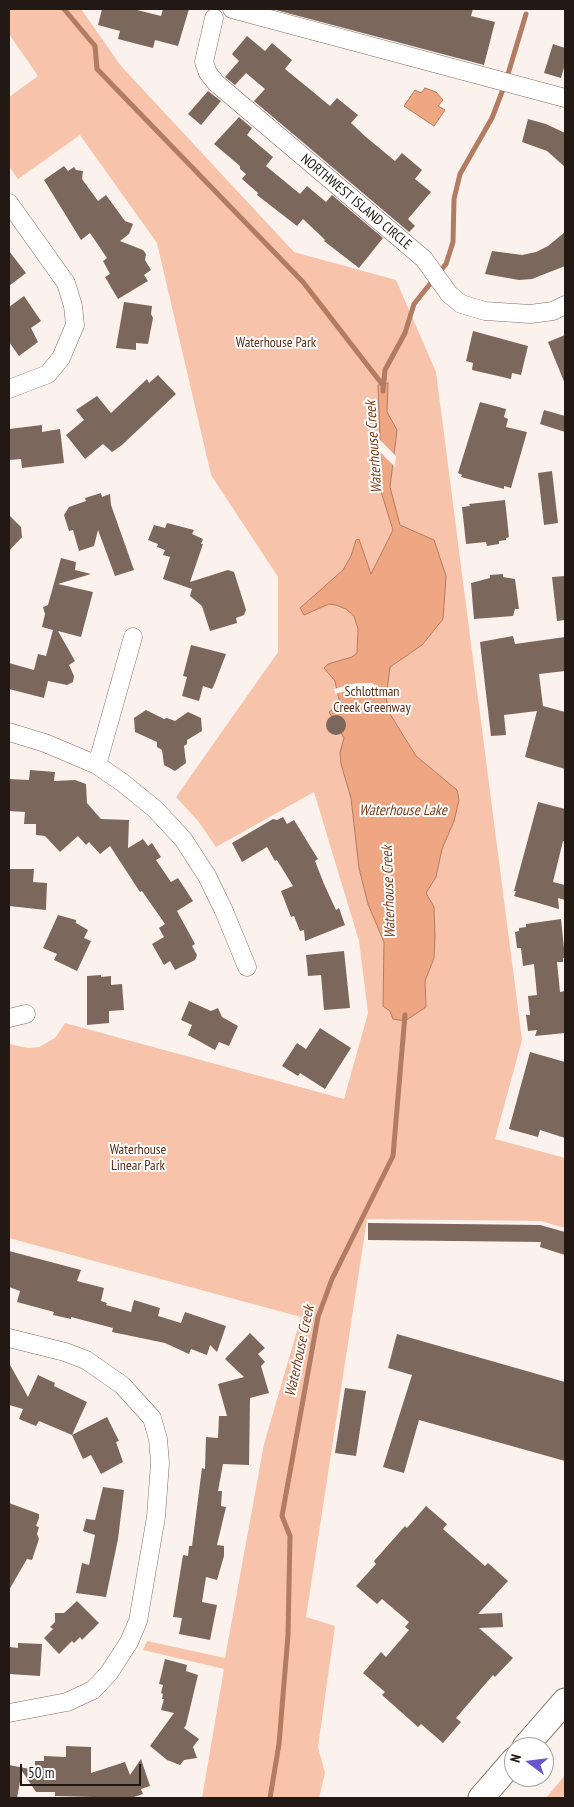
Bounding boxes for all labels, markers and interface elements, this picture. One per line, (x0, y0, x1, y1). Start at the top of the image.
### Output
street label: NORTHWEST ISLAND CIRCLE (297, 151, 415, 253)
park label: Waterhouse Park (236, 335, 316, 351)
water label: Waterhouse Creek (362, 400, 386, 494)
park label: Schlottman Creek Greenway (333, 684, 411, 716)
water label: Waterhouse Lake (359, 802, 447, 820)
water label: Waterhouse Creek (378, 845, 400, 939)
park label: Waterhouse Linear Park (110, 1142, 166, 1174)
water label: Waterhouse Creek (282, 1304, 318, 1398)
north arrow (504, 1737, 554, 1787)
text: N (506, 1752, 525, 1764)
scale bar (22, 1754, 144, 1786)
text: 50 m (28, 1763, 54, 1782)

